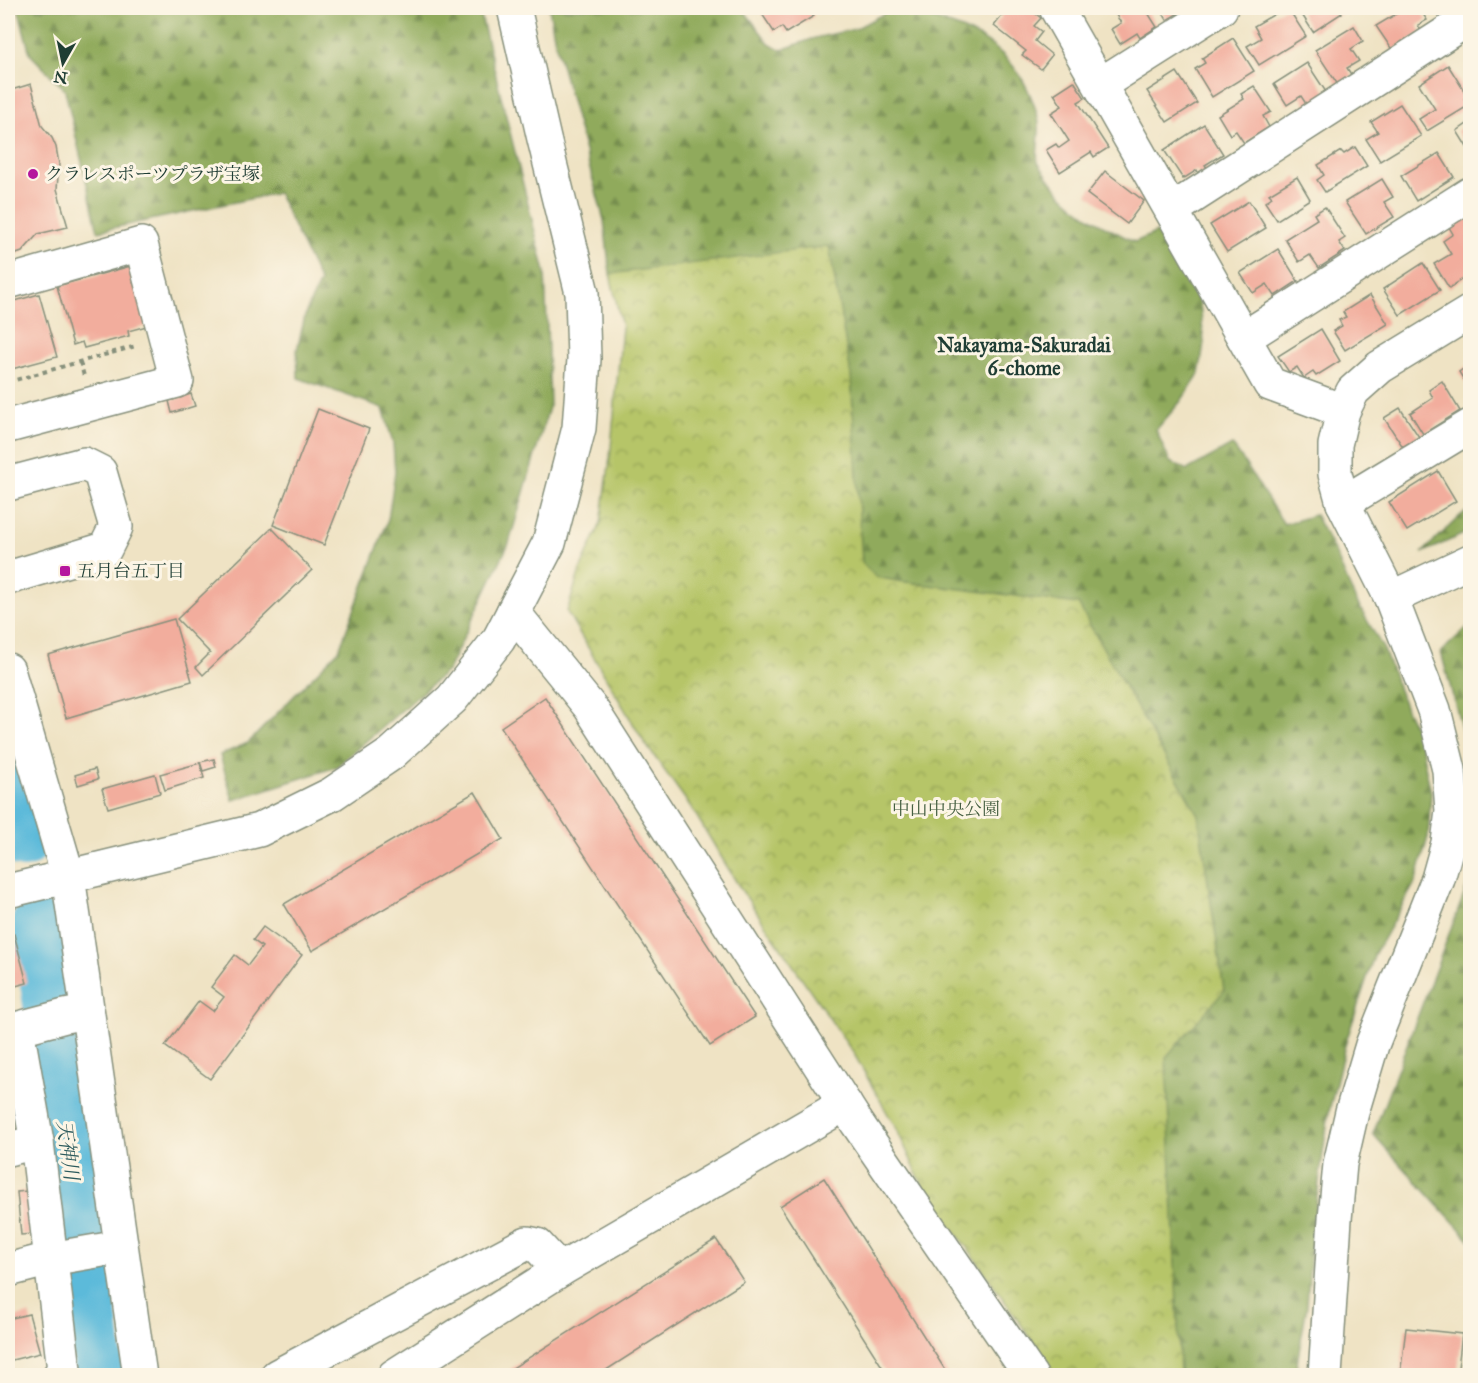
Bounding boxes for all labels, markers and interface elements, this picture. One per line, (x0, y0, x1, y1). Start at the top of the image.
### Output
north arrow (33, 33, 93, 93)
text: N (52, 67, 69, 88)
place label: クラレスポーツプラザ宝塚 (45, 163, 260, 185)
marker: クラレスポーツプラザ宝塚 (26, 167, 40, 181)
district label: Nakayama-Sakuradai 6-chome (937, 333, 1111, 380)
place label: 五月台五丁目 (77, 560, 185, 582)
marker: 五月台五丁目 (58, 564, 72, 578)
park label: 中山中央公園 (892, 798, 1000, 820)
water label: 天神川 (52, 1119, 84, 1183)

